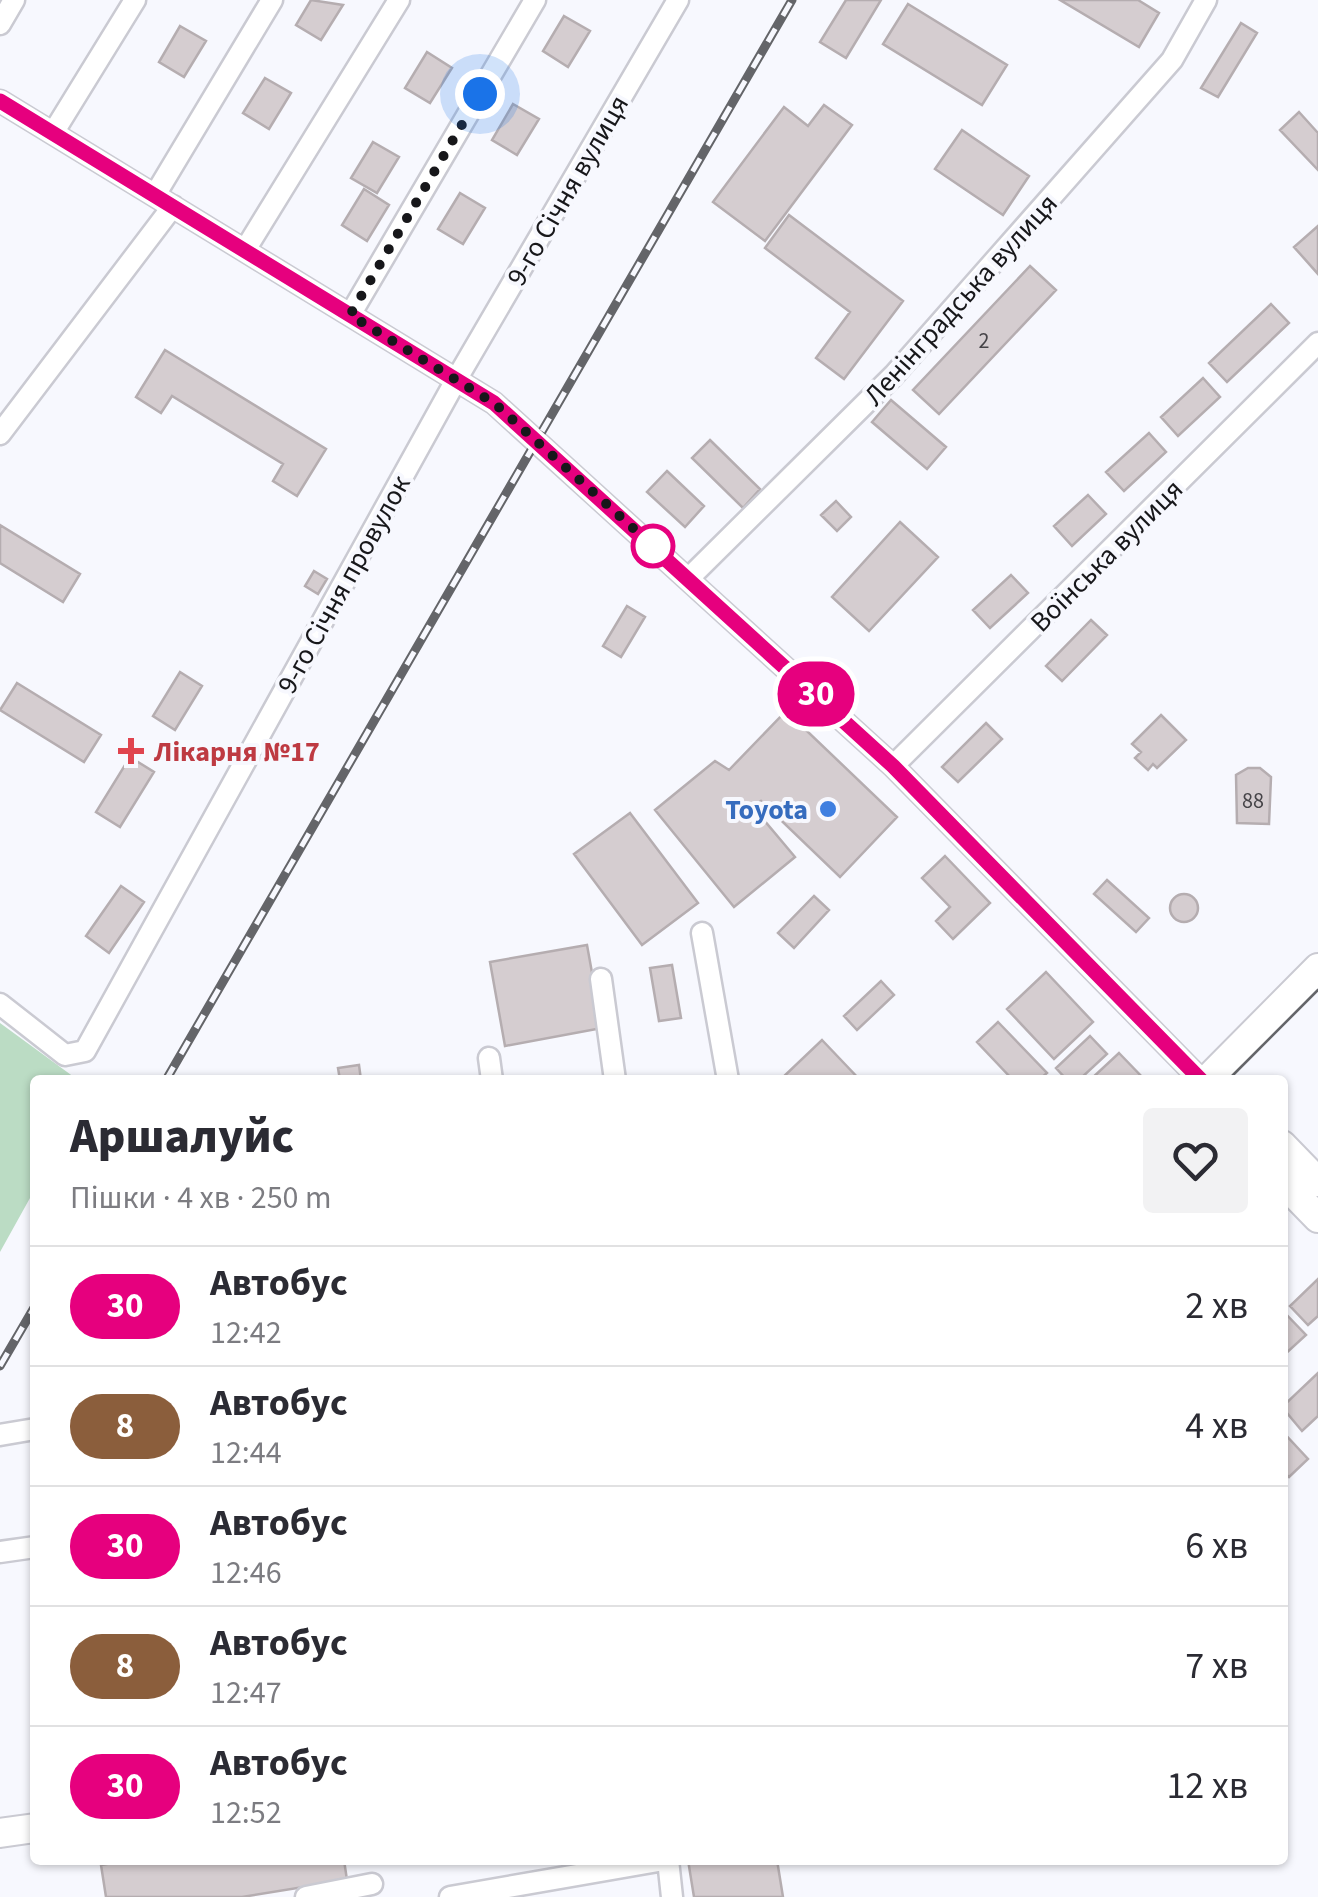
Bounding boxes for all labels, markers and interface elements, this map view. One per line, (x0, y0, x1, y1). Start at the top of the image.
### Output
your location (455, 69, 505, 119)
street label: 9-го Січня вулиця (497, 88, 639, 293)
street label: Ленінградська вулиця (855, 185, 1067, 415)
house number: 2 (979, 325, 989, 357)
street label: 9-го Січня провулок (267, 468, 421, 701)
street label: Воїнська вулиця (1021, 470, 1192, 641)
unlabelled marker (632, 525, 674, 567)
line badge: 30 (771, 662, 861, 726)
text: 30 (798, 669, 834, 719)
place label: Лікарня №17 (153, 732, 320, 772)
marker: Лікарня №17 (118, 738, 144, 764)
house number: 88 (1242, 785, 1264, 817)
place label: Toyota (725, 790, 808, 830)
marker: Toyota (817, 798, 839, 820)
text: Аршалуйс (70, 1103, 294, 1171)
button: heart (1143, 1108, 1248, 1213)
text: Пішки · 4 хв · 250 m (70, 1175, 331, 1221)
text: Автобус (210, 1256, 348, 1310)
text: 2 хв (1185, 1279, 1248, 1333)
text: 30 (107, 1281, 143, 1331)
text: 12:42 (210, 1310, 282, 1356)
text: Автобус (210, 1376, 348, 1430)
text: 4 хв (1185, 1399, 1248, 1453)
text: 8 (116, 1401, 134, 1451)
text: 12:44 (210, 1430, 282, 1476)
text: Автобус (210, 1496, 348, 1550)
text: 6 хв (1185, 1519, 1248, 1573)
text: 30 (107, 1521, 143, 1571)
text: 12:46 (210, 1550, 282, 1596)
text: Автобус (210, 1616, 348, 1670)
text: 7 хв (1185, 1639, 1248, 1693)
text: 8 (116, 1641, 134, 1691)
text: 12:47 (210, 1670, 282, 1716)
text: Автобус (210, 1736, 348, 1790)
text: 12 хв (1166, 1759, 1248, 1813)
text: 30 (107, 1761, 143, 1811)
text: 12:52 (210, 1790, 282, 1836)

